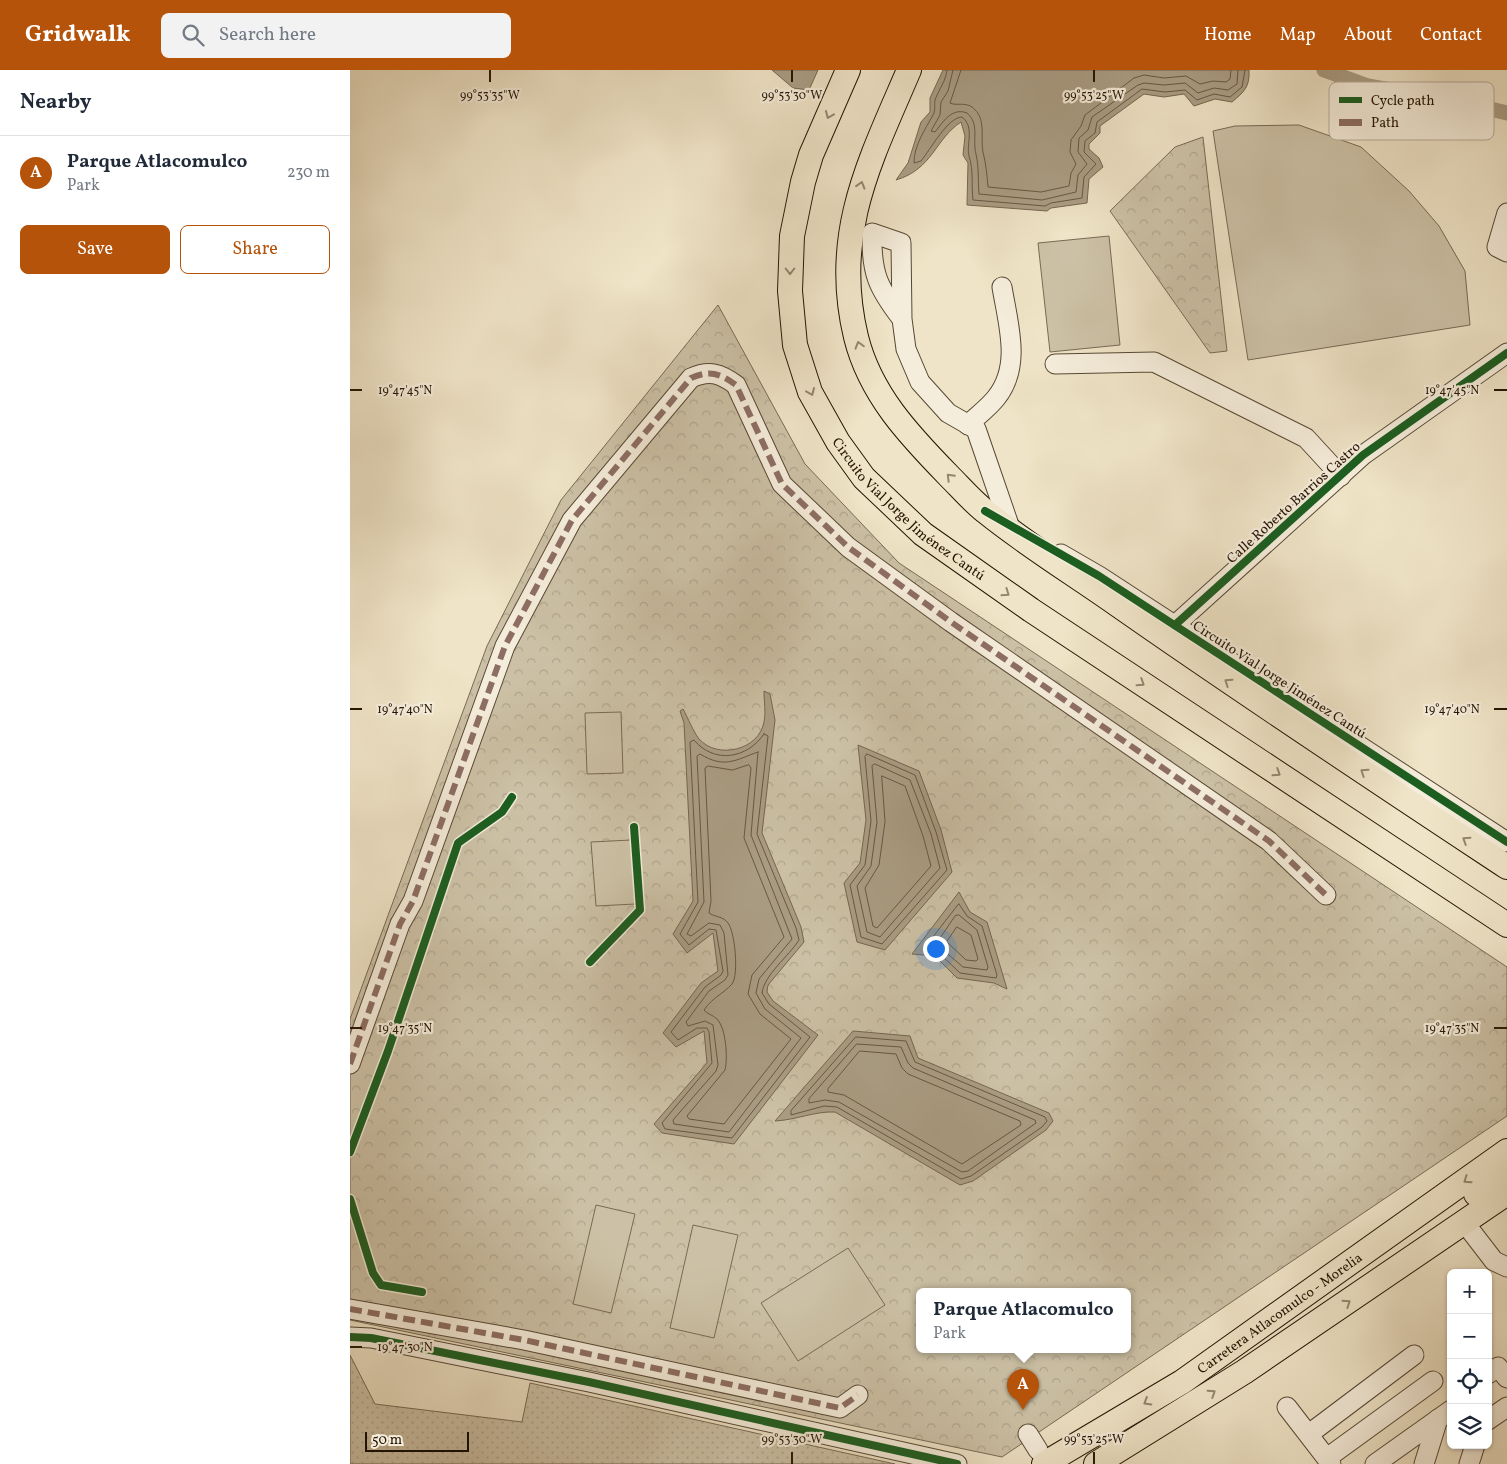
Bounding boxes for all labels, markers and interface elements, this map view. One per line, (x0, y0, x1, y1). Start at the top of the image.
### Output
search box (161, 13, 511, 58)
text: Gridwalk (25, 18, 131, 52)
icon: search (179, 21, 207, 49)
text: Search here (219, 22, 316, 48)
text: Home (1204, 23, 1252, 48)
text: Map (1280, 23, 1316, 48)
text: About (1344, 23, 1392, 48)
text: Contact (1420, 23, 1482, 48)
legend (1329, 82, 1494, 140)
text: Nearby (20, 88, 91, 117)
text: 99°53'35"W (460, 88, 520, 104)
text: 99°53'30"W (762, 88, 822, 104)
text: 99°53'25"W (1064, 88, 1124, 104)
text: Cycle path (1371, 92, 1435, 111)
one-way arrow (824, 110, 835, 119)
text: Path (1371, 114, 1399, 133)
text: Parque Atlacomulco (67, 149, 247, 175)
text: A (30, 162, 42, 184)
text: 230 m (287, 162, 330, 184)
text: Park (67, 175, 100, 197)
one-way arrow (856, 181, 866, 190)
button: Save (20, 225, 170, 274)
button: Share (180, 225, 330, 274)
one-way arrow (785, 268, 795, 275)
one-way arrow (854, 342, 864, 350)
text: 19°47'45"N (378, 383, 432, 399)
text: 19°47'45"N (1425, 383, 1479, 399)
one-way arrow (804, 387, 815, 396)
street label: Circuito Vial Jorge Jiménez Cantú (827, 434, 988, 586)
street label: Calle Roberto Barrios Castro (1223, 438, 1365, 568)
one-way arrow (947, 474, 956, 483)
one-way arrow (1000, 587, 1010, 596)
street label: Circuito Vial Jorge Jiménez Cantú (1189, 617, 1370, 744)
one-way arrow (1136, 677, 1145, 686)
one-way arrow (1224, 679, 1234, 688)
text: 19°47'40"N (377, 702, 433, 718)
text: 19°47'40"N (1424, 702, 1480, 718)
one-way arrow (1271, 767, 1281, 776)
one-way arrow (1360, 769, 1369, 778)
one-way arrow (1463, 837, 1472, 846)
your location (923, 936, 949, 962)
text: 19°47'35"N (378, 1021, 432, 1037)
text: 19°47'35"N (1425, 1021, 1479, 1037)
one-way arrow (1463, 1174, 1473, 1183)
street label: Carretera Atlacomulco - Morelia (1194, 1249, 1367, 1379)
map controls (1447, 1269, 1492, 1449)
button: + (1447, 1269, 1492, 1314)
popup (916, 1288, 1131, 1353)
text: Parque Atlacomulco (933, 1297, 1114, 1323)
one-way arrow (1342, 1300, 1351, 1309)
button: − (1447, 1314, 1492, 1359)
text: Park (933, 1323, 966, 1345)
text: 19°47'30"N (377, 1340, 433, 1356)
button: locate (1447, 1359, 1492, 1404)
pin: A (1007, 1369, 1039, 1410)
one-way arrow (1207, 1389, 1216, 1399)
one-way arrow (1144, 1396, 1153, 1406)
button: layers (1447, 1404, 1492, 1449)
scale bar (365, 1429, 469, 1452)
text: 50 m (372, 1431, 402, 1450)
text: 99°53'30"W (762, 1432, 822, 1448)
text: 99°53'25"W (1064, 1432, 1124, 1448)

